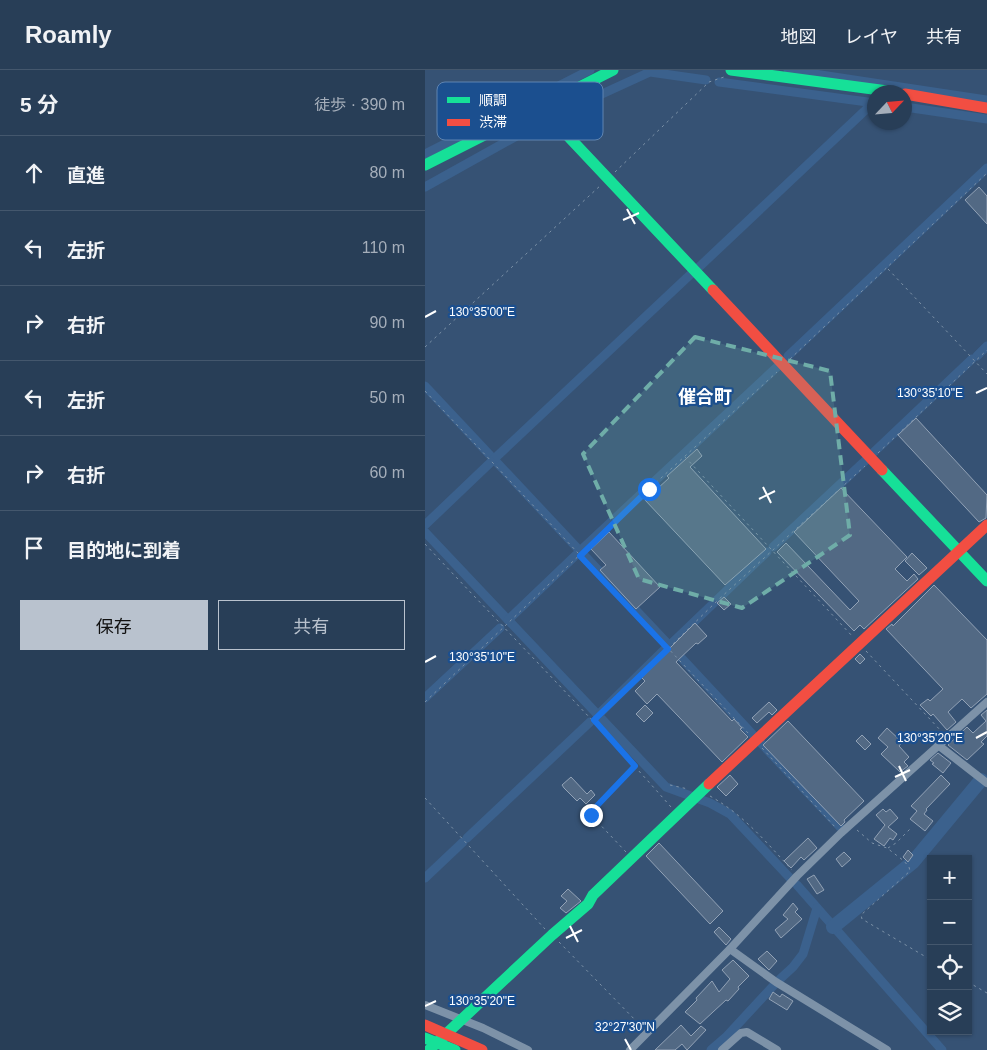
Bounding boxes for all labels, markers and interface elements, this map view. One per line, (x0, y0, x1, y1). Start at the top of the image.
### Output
text: Roamly (25, 21, 112, 48)
text: 地図 (781, 27, 817, 47)
text: レイヤ (845, 27, 898, 47)
text: 共有 (926, 27, 962, 47)
legend (437, 82, 603, 140)
north arrow (867, 85, 912, 130)
text: 順調 (479, 92, 507, 108)
text: 5 分 (20, 93, 59, 116)
text: 徒歩 · 390 m (314, 96, 405, 113)
text: 渋滞 (479, 114, 507, 130)
icon: ahead (20, 159, 48, 187)
text: 80 m (369, 164, 405, 181)
text: 直進 (67, 165, 105, 186)
icon: left (20, 234, 48, 262)
text: 110 m (362, 239, 405, 256)
text: 左折 (67, 240, 105, 261)
text: 130°35'00"E (449, 305, 515, 319)
icon: right (20, 309, 48, 337)
text: 90 m (369, 314, 405, 331)
text: 右折 (67, 315, 105, 336)
icon: left (20, 384, 48, 412)
text: 130°35'10"E (897, 386, 963, 400)
district label: 催合町 (678, 387, 732, 407)
text: 50 m (369, 389, 405, 406)
text: 左折 (67, 390, 105, 411)
icon: right (20, 459, 48, 487)
text: 60 m (369, 464, 405, 481)
text: 右折 (67, 465, 105, 486)
route start (638, 478, 661, 501)
icon: arrive (20, 534, 48, 562)
text: 目的地に到着 (67, 540, 181, 561)
button: 保存 (20, 600, 208, 650)
button: 共有 (218, 600, 405, 650)
text: 130°35'10"E (449, 650, 515, 664)
text: 130°35'20"E (897, 731, 963, 745)
route end (580, 804, 603, 827)
map controls (927, 855, 972, 1035)
button: + (927, 855, 972, 900)
button: − (927, 900, 972, 945)
button: locate (927, 945, 972, 990)
button: layers (927, 990, 972, 1035)
text: 130°35'20"E (449, 994, 515, 1008)
text: 32°27'30"N (595, 1020, 655, 1034)

